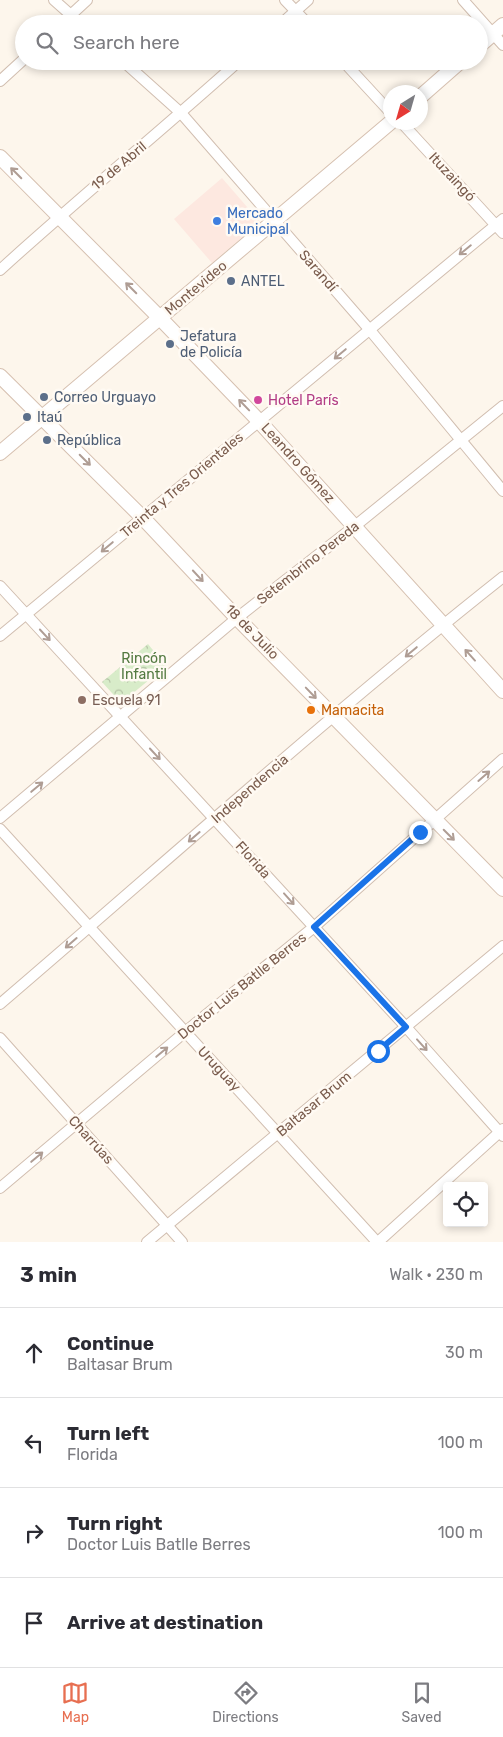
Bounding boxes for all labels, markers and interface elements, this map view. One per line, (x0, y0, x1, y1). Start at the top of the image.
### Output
search box (15, 15, 488, 70)
icon: search (33, 29, 61, 57)
text: Search here (73, 31, 180, 54)
north arrow (383, 85, 428, 130)
street label: 19 de Abril (88, 138, 150, 194)
street label: Ituzaingó (425, 149, 479, 205)
one-way arrow (10, 167, 22, 179)
place label: Mercado Municipal (227, 205, 289, 238)
marker: Mercado Municipal (211, 215, 223, 227)
one-way arrow (459, 245, 472, 256)
street label: Sarandí (295, 247, 341, 296)
street label: Montevideo (161, 257, 231, 319)
place label: ANTEL (241, 273, 285, 290)
marker: ANTEL (225, 275, 237, 287)
one-way arrow (124, 282, 137, 294)
place label: Jefatura de Policía (180, 328, 242, 361)
marker: Jefatura de Policía (164, 338, 176, 350)
one-way arrow (334, 348, 347, 359)
place label: Correo Urguayo (54, 389, 156, 406)
marker: Correo Urguayo (38, 391, 50, 403)
place label: Hotel París (268, 392, 339, 409)
marker: Hotel París (252, 394, 264, 406)
one-way arrow (238, 399, 250, 411)
place label: Itaú (37, 409, 62, 426)
marker: Itaú (21, 411, 33, 423)
street label: Leandro Gómez (258, 420, 338, 506)
street label: Treinta y Tres Orientales (117, 429, 247, 541)
place label: República (57, 432, 121, 449)
marker: República (41, 434, 53, 446)
one-way arrow (78, 454, 91, 466)
street label: Setembrino Pereda (253, 518, 363, 608)
one-way arrow (101, 541, 114, 553)
one-way arrow (192, 570, 204, 583)
street label: 18 de Julio (222, 601, 282, 663)
one-way arrow (39, 629, 51, 641)
one-way arrow (404, 646, 417, 658)
one-way arrow (465, 648, 476, 661)
park label: Rincón Infantil (121, 650, 167, 683)
one-way arrow (305, 687, 317, 699)
place label: Escuela 91 (92, 692, 160, 709)
marker: Escuela 91 (76, 694, 88, 706)
place label: Mamacita (321, 702, 384, 719)
marker: Mamacita (305, 704, 317, 716)
one-way arrow (149, 748, 161, 760)
street label: Independencia (208, 751, 292, 827)
one-way arrow (478, 770, 491, 781)
one-way arrow (31, 781, 44, 793)
route end (409, 821, 432, 844)
one-way arrow (442, 828, 454, 840)
one-way arrow (187, 831, 200, 843)
street label: Florida (232, 838, 274, 882)
one-way arrow (283, 893, 295, 906)
street label: Doctor Luis Batlle Berres (174, 929, 310, 1043)
one-way arrow (64, 937, 77, 949)
one-way arrow (416, 1039, 428, 1052)
route start (367, 1040, 390, 1063)
street label: Uruguay (194, 1043, 244, 1095)
one-way arrow (155, 1046, 168, 1058)
street label: Baltasar Brum (273, 1068, 355, 1140)
street label: Charrúas (65, 1112, 117, 1168)
one-way arrow (31, 1151, 44, 1162)
map controls (443, 1182, 488, 1227)
button: locate (443, 1182, 488, 1227)
text: 3 min (20, 1262, 77, 1287)
text: Walk · 230 m (389, 1265, 483, 1284)
text: Continue (67, 1332, 154, 1355)
icon: ahead (20, 1339, 48, 1367)
text: 30 m (445, 1343, 483, 1362)
text: Baltasar Brum (67, 1355, 173, 1374)
text: Turn left (67, 1422, 149, 1445)
icon: left (20, 1429, 48, 1457)
text: 100 m (438, 1433, 483, 1452)
text: Florida (67, 1445, 118, 1464)
text: Turn right (67, 1512, 162, 1535)
icon: right (20, 1519, 48, 1547)
text: 100 m (438, 1523, 483, 1542)
text: Doctor Luis Batlle Berres (67, 1535, 251, 1554)
icon: arrive (20, 1609, 48, 1637)
text: Arrive at destination (67, 1611, 263, 1634)
tab: Map (61, 1679, 89, 1726)
tab: Directions (212, 1679, 279, 1726)
tab: Saved (402, 1679, 442, 1726)

